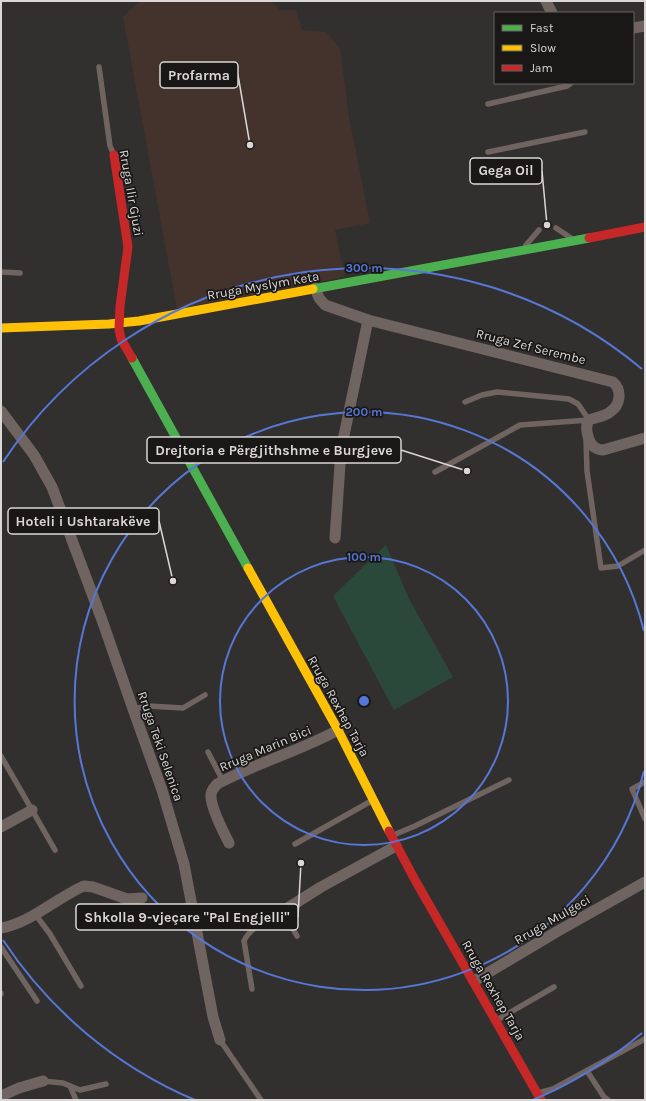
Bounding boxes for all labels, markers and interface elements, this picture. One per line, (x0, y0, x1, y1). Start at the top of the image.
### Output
legend (494, 12, 634, 84)
text: Fast (530, 21, 554, 35)
text: Slow (530, 41, 556, 55)
text: Jam (530, 61, 553, 75)
callout: Profarma (160, 62, 238, 88)
text: Profarma (168, 67, 230, 84)
street label: Rruga Ilir Gjuzi (117, 149, 146, 237)
callout: Gega Oil (470, 158, 542, 184)
text: Gega Oil (478, 162, 534, 179)
text: 300 m (345, 261, 383, 275)
street label: Rruga Myslym Keta (206, 268, 320, 303)
street label: Rruga Zef Serembe (474, 326, 588, 367)
text: 200 m (346, 405, 382, 419)
callout: Drejtoria e Përgjithshme e Burgjeve (147, 437, 401, 463)
text: Drejtoria e Përgjithshme e Burgjeve (155, 442, 393, 459)
callout: Hoteli i Ushtarakëve (8, 508, 159, 534)
text: Hoteli i Ushtarakëve (16, 513, 150, 530)
text: 100 m (347, 550, 381, 564)
street label: Rruga Rexhep Tarja (305, 653, 373, 759)
street label: Rruga Teki Selenica (135, 689, 186, 803)
centre of rings (357, 694, 371, 708)
street label: Rruga Marin Bici (217, 722, 313, 775)
street label: Rruga Mulgeci (512, 892, 593, 947)
callout: Shkolla 9-vjeçare "Pal Engjelli" (76, 904, 298, 930)
text: Shkolla 9-vjeçare "Pal Engjelli" (84, 909, 290, 926)
street label: Rruga Rexhep Tarja (459, 938, 528, 1043)

